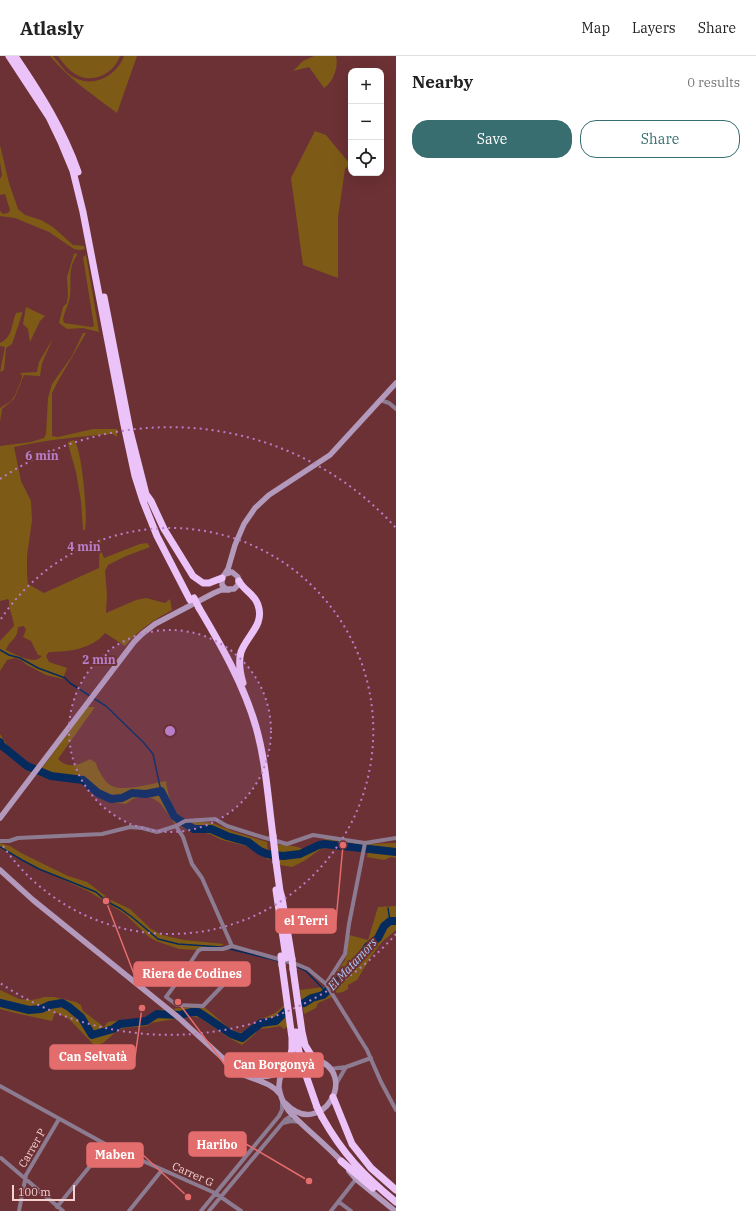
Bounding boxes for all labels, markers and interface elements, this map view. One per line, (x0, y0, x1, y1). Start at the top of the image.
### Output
text: Atlasly (20, 16, 84, 40)
text: Map (582, 19, 610, 37)
text: Layers (632, 19, 676, 37)
text: Share (698, 19, 736, 37)
map controls (348, 68, 384, 176)
button: + (348, 68, 384, 104)
text: Nearby (412, 71, 473, 93)
text: 0 results (687, 74, 740, 91)
button: − (348, 104, 384, 140)
button: Save (412, 120, 572, 158)
button: Share (580, 120, 740, 158)
button: locate (348, 140, 384, 176)
text: 6 min (25, 448, 59, 463)
text: 4 min (67, 539, 101, 554)
text: 2 min (82, 652, 116, 667)
centre of rings (163, 724, 177, 738)
callout: el Terri (276, 909, 336, 933)
text: el Terri (284, 913, 328, 928)
water label: El Matamors (323, 935, 380, 994)
callout: Riera de Codines (134, 962, 250, 986)
text: Riera de Codines (142, 966, 242, 981)
callout: Can Selvatà (50, 1045, 135, 1069)
text: Can Selvatà (59, 1049, 127, 1064)
callout: Can Borgonyà (225, 1053, 323, 1077)
text: Can Borgonyà (233, 1057, 315, 1072)
street label: Carrer P (15, 1126, 49, 1170)
callout: Haribo (189, 1132, 246, 1156)
text: Haribo (196, 1137, 238, 1152)
callout: Maben (87, 1143, 143, 1167)
text: Maben (95, 1147, 135, 1162)
street label: Carrer G (170, 1159, 216, 1189)
scale bar (12, 1183, 75, 1202)
text: 100 m (18, 1185, 51, 1199)

